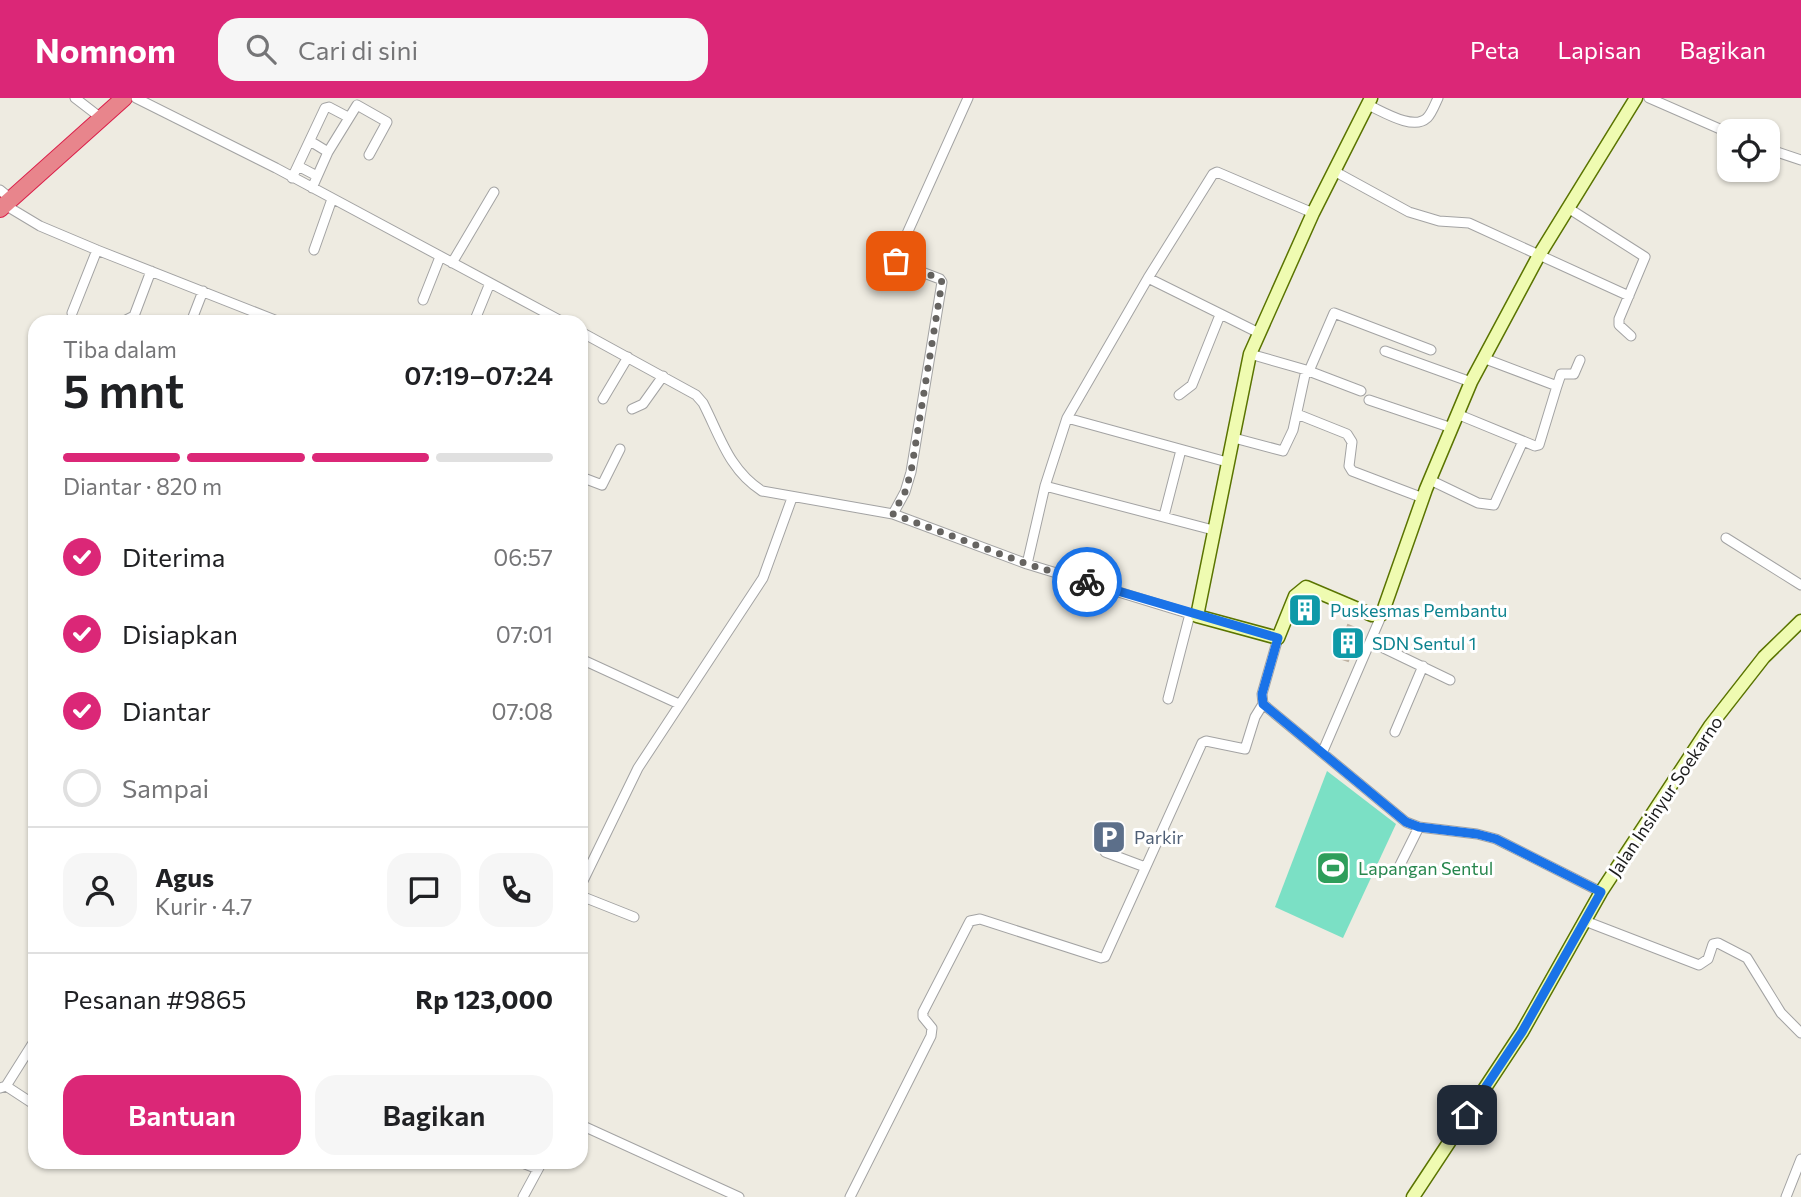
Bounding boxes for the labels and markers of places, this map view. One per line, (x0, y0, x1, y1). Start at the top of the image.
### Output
pin (866, 231, 926, 291)
building icon: Puskesmas Pembantu (1286, 591, 1324, 629)
place label: Puskesmas Pembantu (1330, 599, 1507, 621)
building icon: SDN Sentul 1 (1329, 624, 1367, 662)
place label: SDN Sentul 1 (1372, 632, 1476, 654)
parking icon: Parkir (1090, 818, 1128, 856)
place label: Parkir (1134, 826, 1183, 848)
sports icon: Lapangan Sentul (1314, 849, 1352, 887)
place label: Lapangan Sentul (1358, 857, 1493, 879)
pin (1437, 1085, 1497, 1145)

